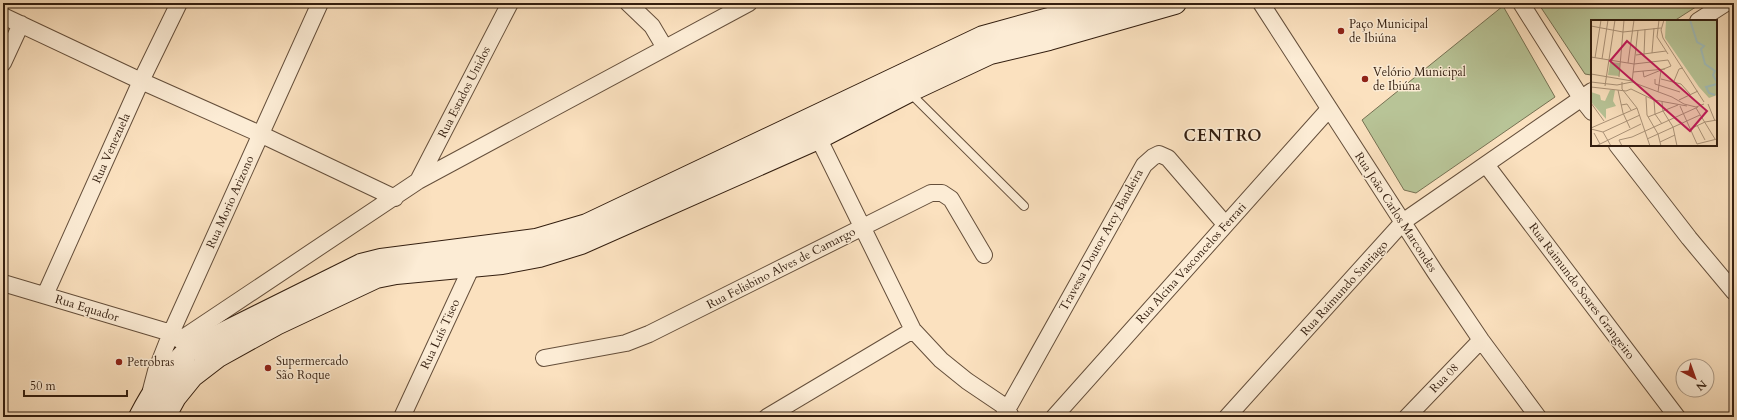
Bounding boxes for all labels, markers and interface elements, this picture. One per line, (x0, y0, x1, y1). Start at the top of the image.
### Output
place label: Paço Municipal de Ibiúna (1349, 16, 1428, 46)
inset map (1591, 20, 1717, 146)
marker: Paço Municipal de Ibiúna (1336, 26, 1346, 36)
street label: Rua Estados Unidos (434, 44, 494, 140)
place label: Velório Municipal de Ibiúna (1373, 64, 1466, 94)
marker: Velório Municipal de Ibiúna (1360, 74, 1370, 84)
street label: Rua Venezuela (88, 110, 134, 186)
district label: CENTRO (1183, 125, 1263, 147)
street label: Rua João Carlos Marcondes (1351, 149, 1441, 275)
street label: Rua Morio Arizono (202, 153, 258, 251)
street label: Travessa Doutor Arcy Bandeira (1055, 165, 1147, 314)
street label: Rua Alcina Vasconcelos Ferrari (1132, 199, 1250, 327)
street label: Rua Raimundo Soares Grangeiro (1525, 220, 1639, 363)
street label: Rua Felisbino Alves de Camargo (704, 223, 859, 313)
street label: Rua Raimundo Santiago (1297, 236, 1392, 339)
street label: Rua Equador (53, 291, 122, 326)
street label: Rua Luís Tiseo (417, 296, 464, 372)
place label: Supermercado São Roque (276, 353, 349, 383)
place label: Petrobras (127, 354, 174, 370)
marker: Petrobras (114, 357, 124, 367)
north arrow (1675, 358, 1715, 398)
street label: Rua 08 (1426, 360, 1462, 396)
marker: Supermercado São Roque (263, 363, 273, 373)
scale bar (24, 372, 127, 398)
text: N (1692, 376, 1710, 394)
text: 50 m (30, 378, 57, 394)

